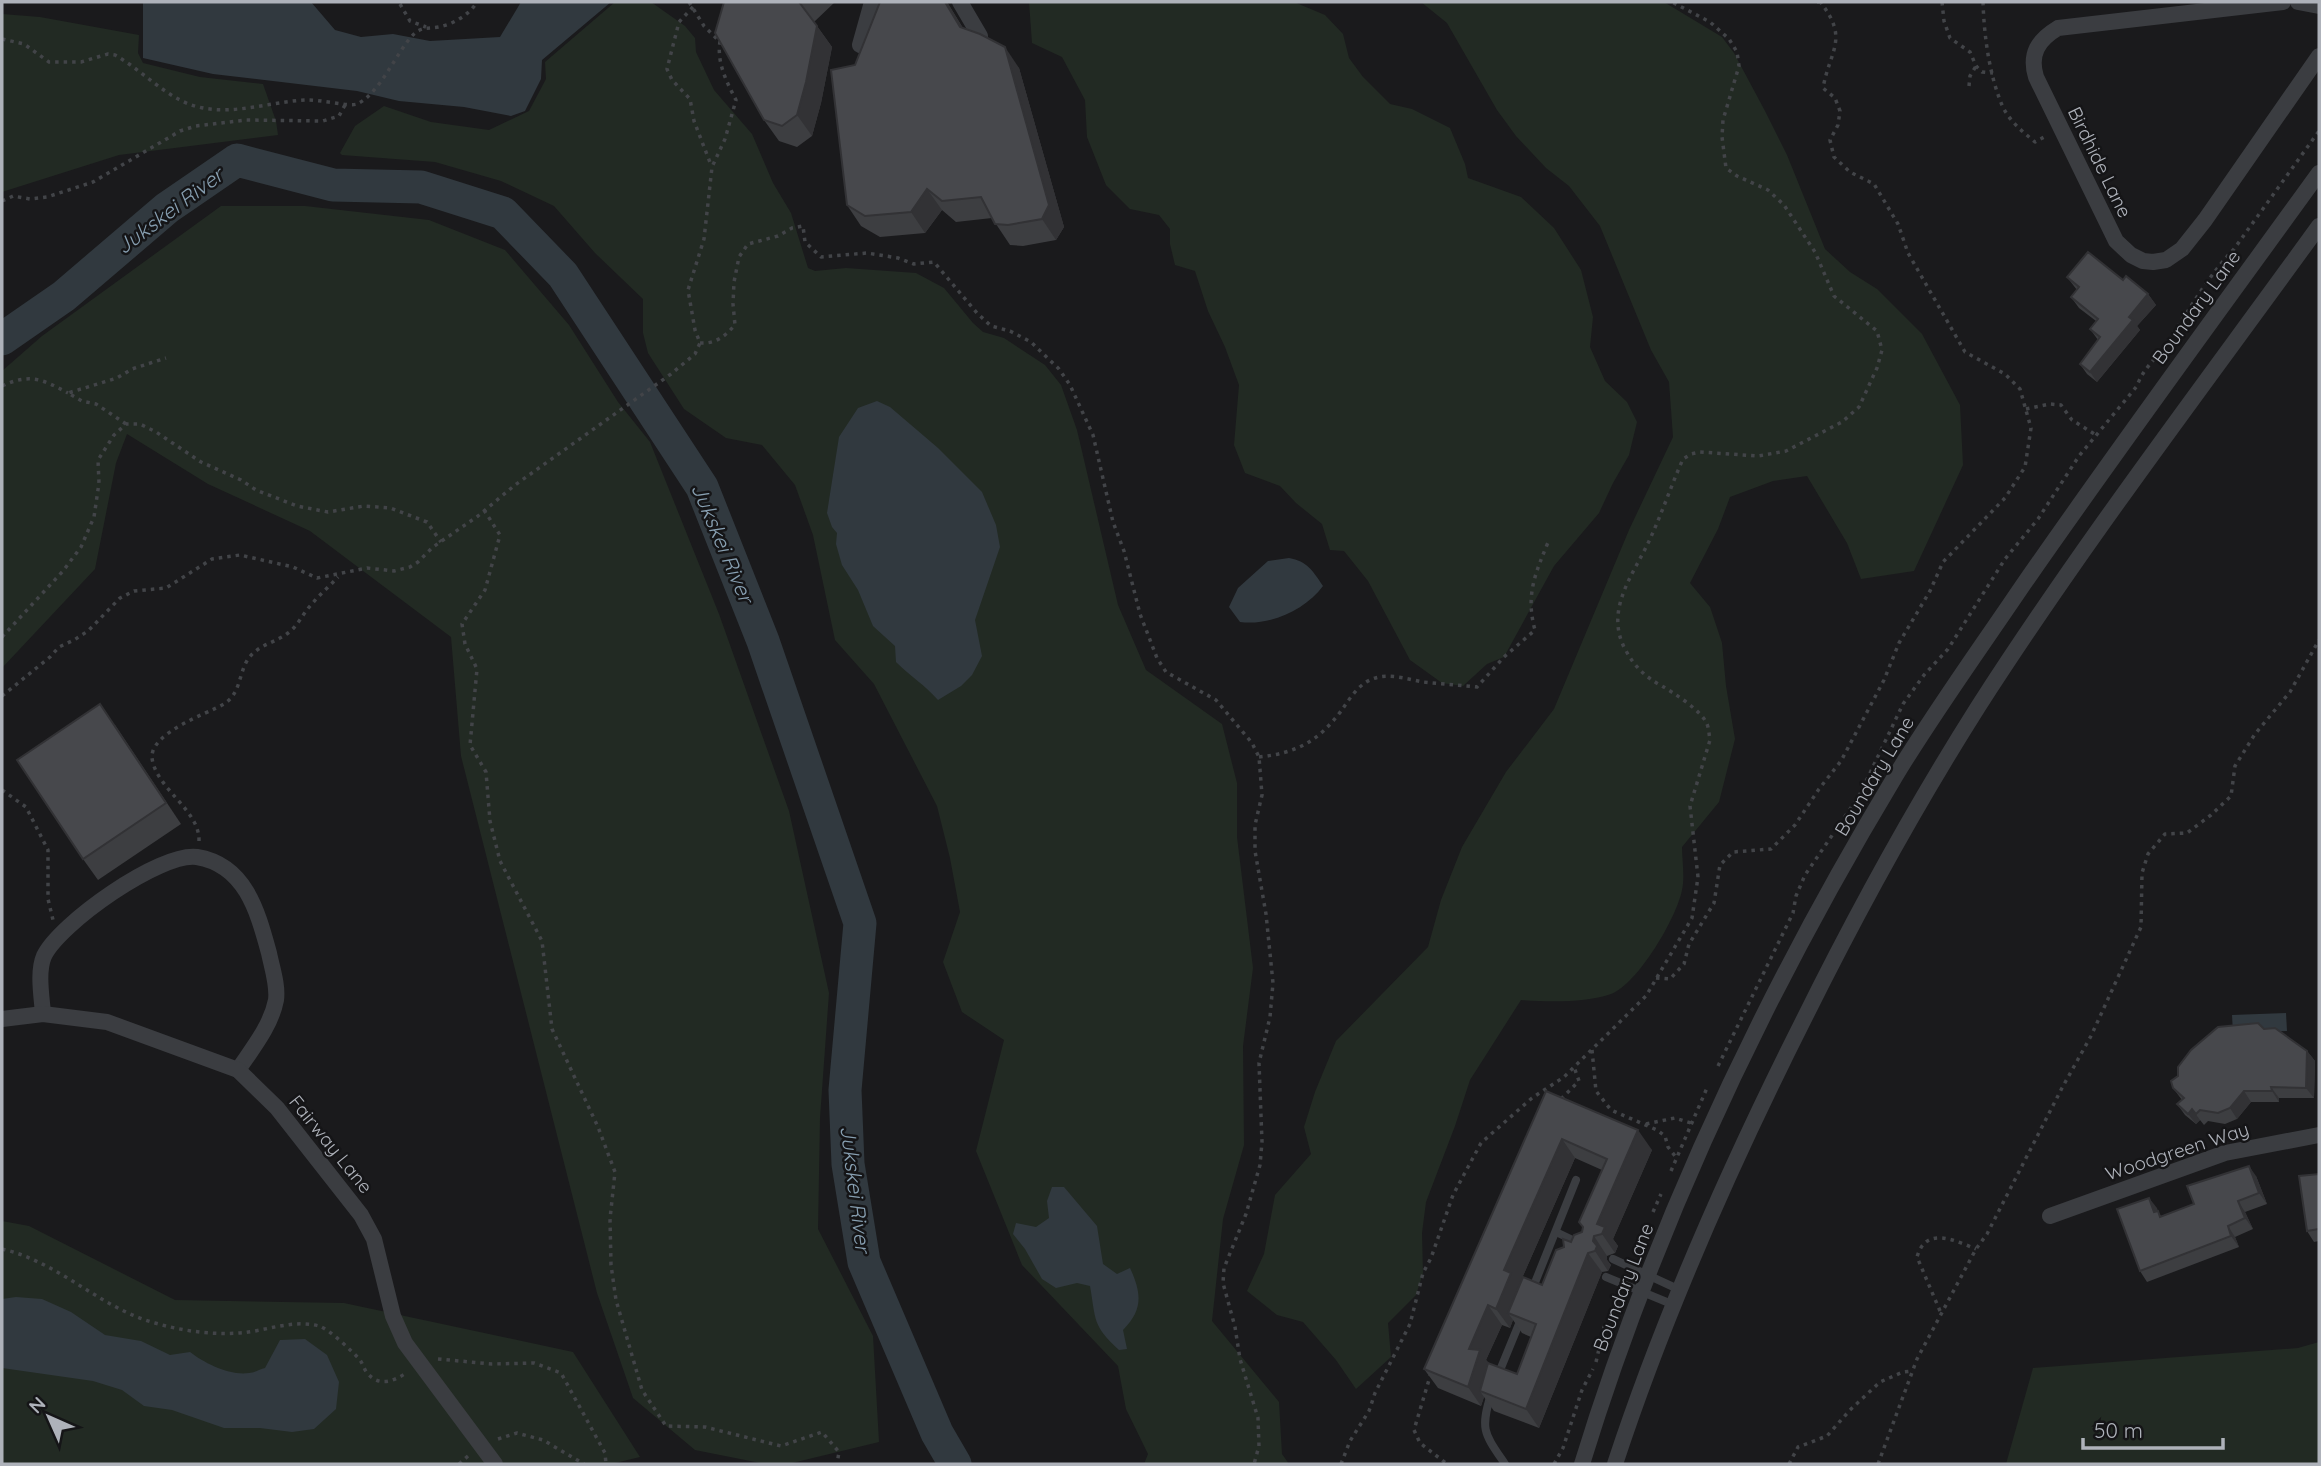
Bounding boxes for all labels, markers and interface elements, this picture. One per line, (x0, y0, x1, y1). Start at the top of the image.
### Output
street label: Birdhide Lane (2063, 103, 2137, 221)
water label: Jukskei River (111, 160, 230, 259)
street label: Boundary Lane (2147, 245, 2245, 369)
water label: Jukskei River (686, 479, 761, 609)
street label: Boundary Lane (1829, 712, 1919, 840)
street label: Fairway Lane (284, 1090, 378, 1198)
street label: Woodgreen Way (2102, 1117, 2252, 1185)
water label: Jukskei River (835, 1124, 877, 1257)
street label: Boundary Lane (1588, 1220, 1658, 1354)
north arrow (14, 1382, 84, 1452)
text: N (24, 1392, 50, 1418)
scale bar (2083, 1406, 2223, 1450)
text: 50 m (2094, 1417, 2143, 1443)

